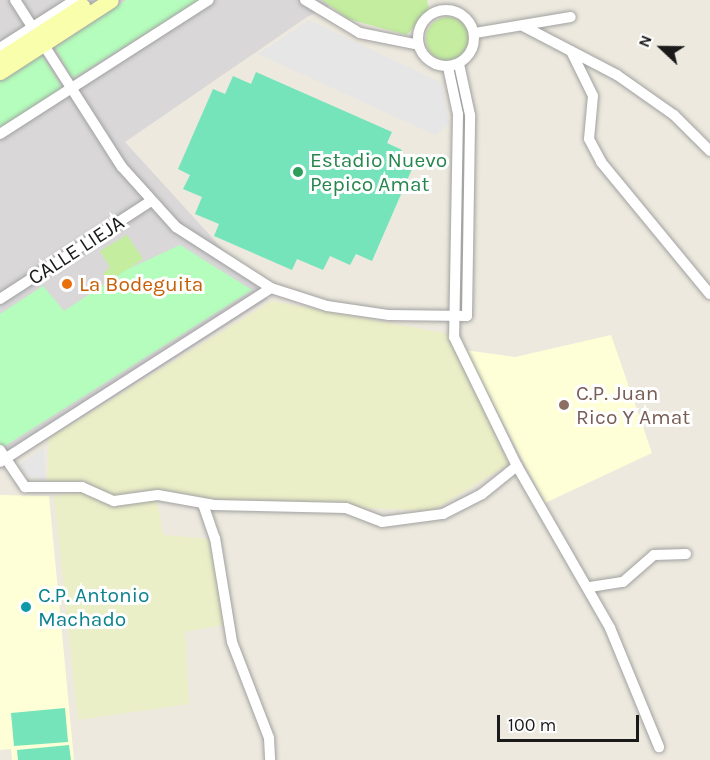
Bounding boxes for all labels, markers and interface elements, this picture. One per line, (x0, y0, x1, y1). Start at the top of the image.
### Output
north arrow (632, 18, 692, 78)
text: N (634, 32, 656, 50)
place label: Estadio Nuevo Pepico Amat (310, 147, 447, 197)
marker: Estadio Nuevo Pepico Amat (291, 165, 305, 179)
street label: CALLE LIEJA (23, 210, 129, 290)
place label: La Bodeguita (79, 271, 203, 297)
marker: La Bodeguita (60, 277, 74, 291)
place label: C.P. Juan Rico Y Amat (576, 380, 690, 430)
marker: C.P. Juan Rico Y Amat (557, 398, 571, 412)
place label: C.P. Antonio Machado (38, 582, 149, 632)
marker: C.P. Antonio Machado (19, 600, 33, 614)
scale bar (500, 703, 642, 741)
text: 100 m (508, 714, 556, 736)

